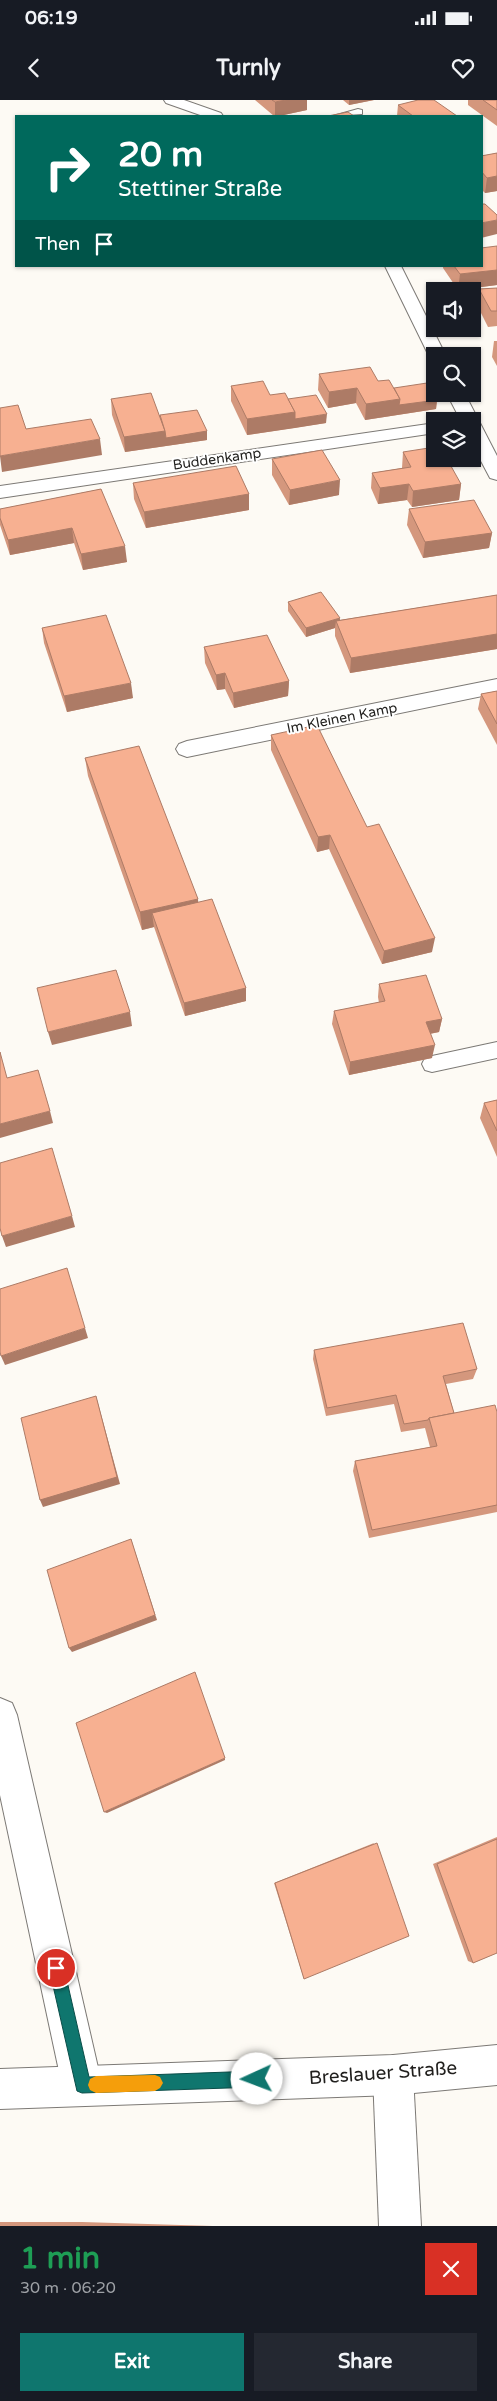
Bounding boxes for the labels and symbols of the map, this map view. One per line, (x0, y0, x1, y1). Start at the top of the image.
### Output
street label: Buddenkamp (172, 444, 263, 474)
street label: Im Kleinen Kamp (285, 699, 399, 737)
pin (35, 1947, 77, 1989)
position arrow (230, 2052, 282, 2104)
street label: Breslauer Straße (308, 2057, 458, 2089)

